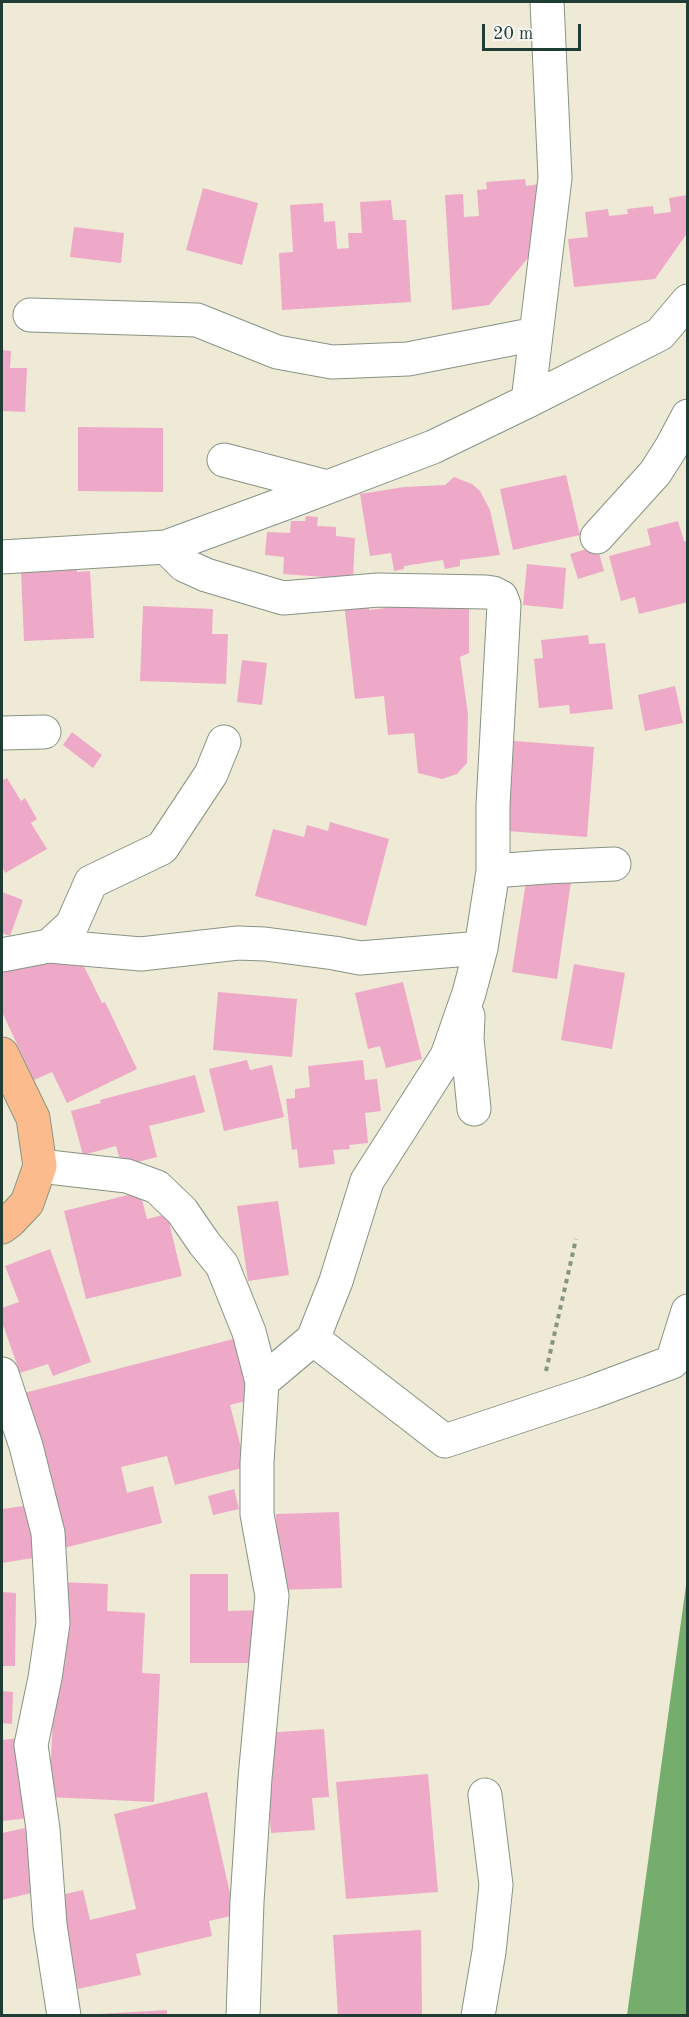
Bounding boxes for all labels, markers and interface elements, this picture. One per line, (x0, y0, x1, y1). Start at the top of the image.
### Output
scale bar (485, 12, 584, 50)
text: 20 m (493, 25, 533, 43)

